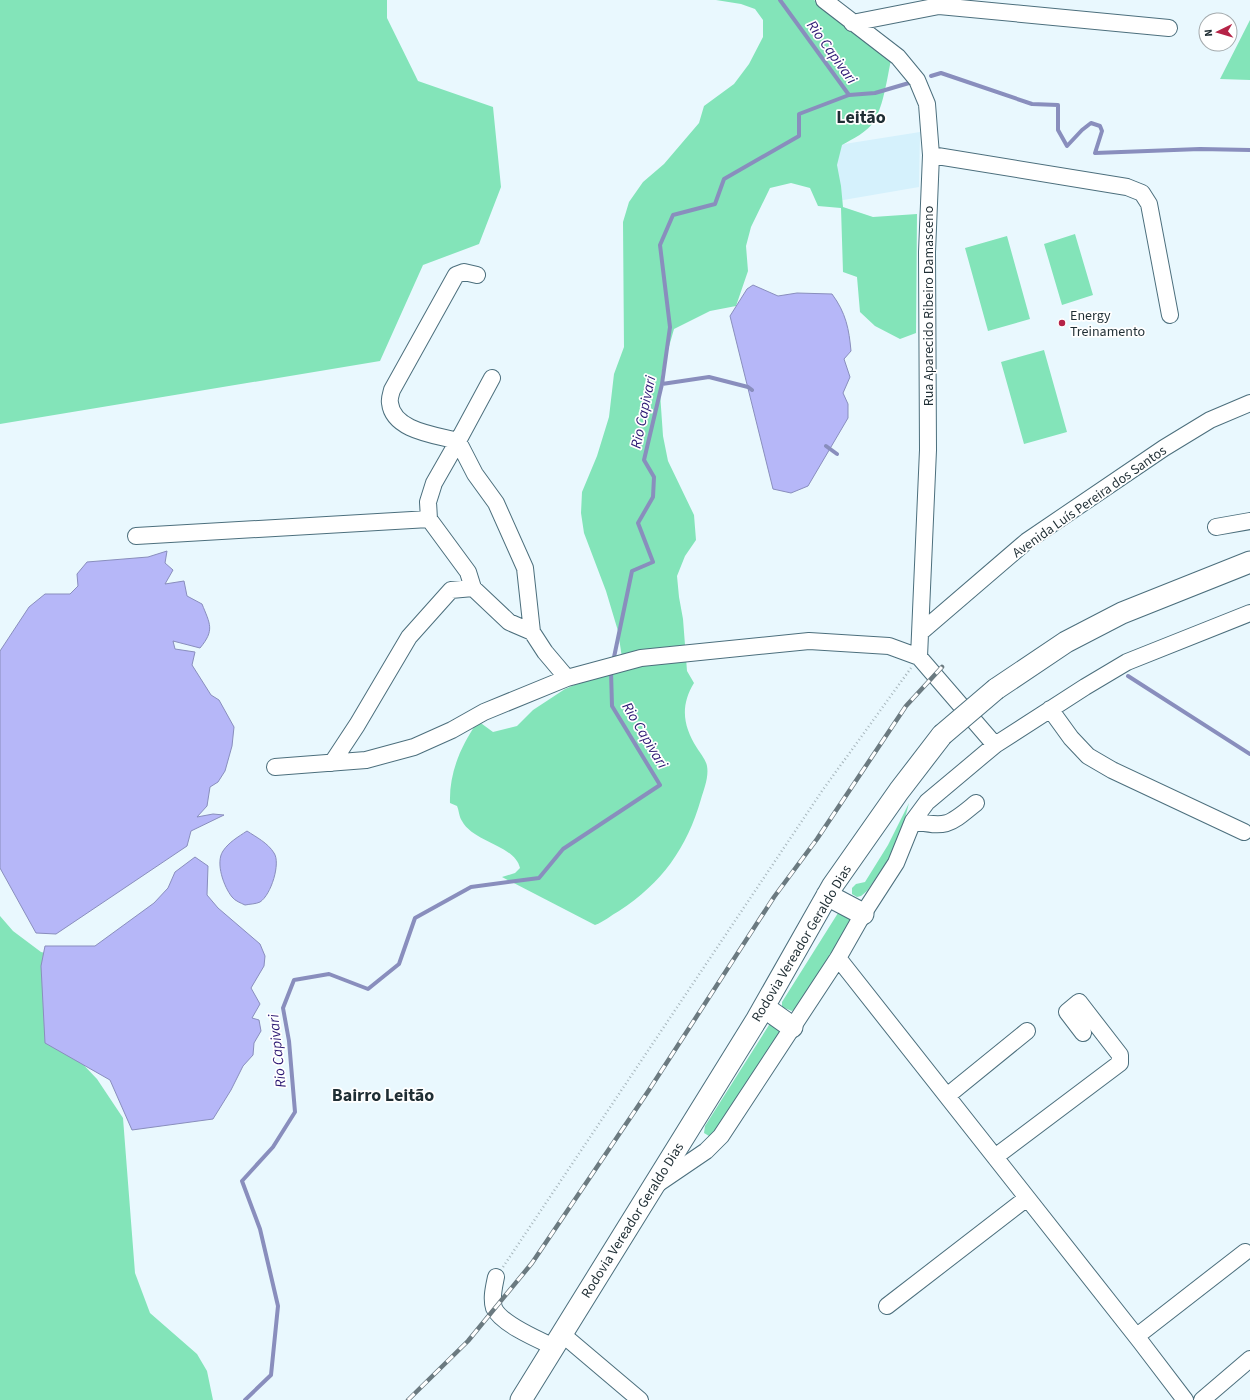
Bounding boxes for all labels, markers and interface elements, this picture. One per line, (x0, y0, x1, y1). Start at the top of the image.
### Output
north arrow (1198, 12, 1238, 52)
water label: Rio Capivari (801, 16, 862, 89)
text: N (1201, 29, 1216, 37)
district label: Leitão (836, 105, 886, 130)
street label: Rua Aparecido Ribeiro Damasceno (919, 206, 939, 406)
place label: Energy Treinamento (1070, 306, 1145, 342)
marker: Energy Treinamento (1057, 318, 1067, 328)
water label: Rio Capivari (626, 373, 662, 450)
street label: Avenida Luís Pereira dos Santos (1008, 441, 1171, 563)
water label: Rio Capivari (617, 698, 673, 773)
street label: Rodovia Vereador Geraldo Dias (747, 861, 857, 1026)
water label: Rio Capivari (263, 1013, 292, 1089)
district label: Bairro Leitão (332, 1083, 434, 1108)
street label: Rodovia Vereador Geraldo Dias (577, 1139, 689, 1302)

